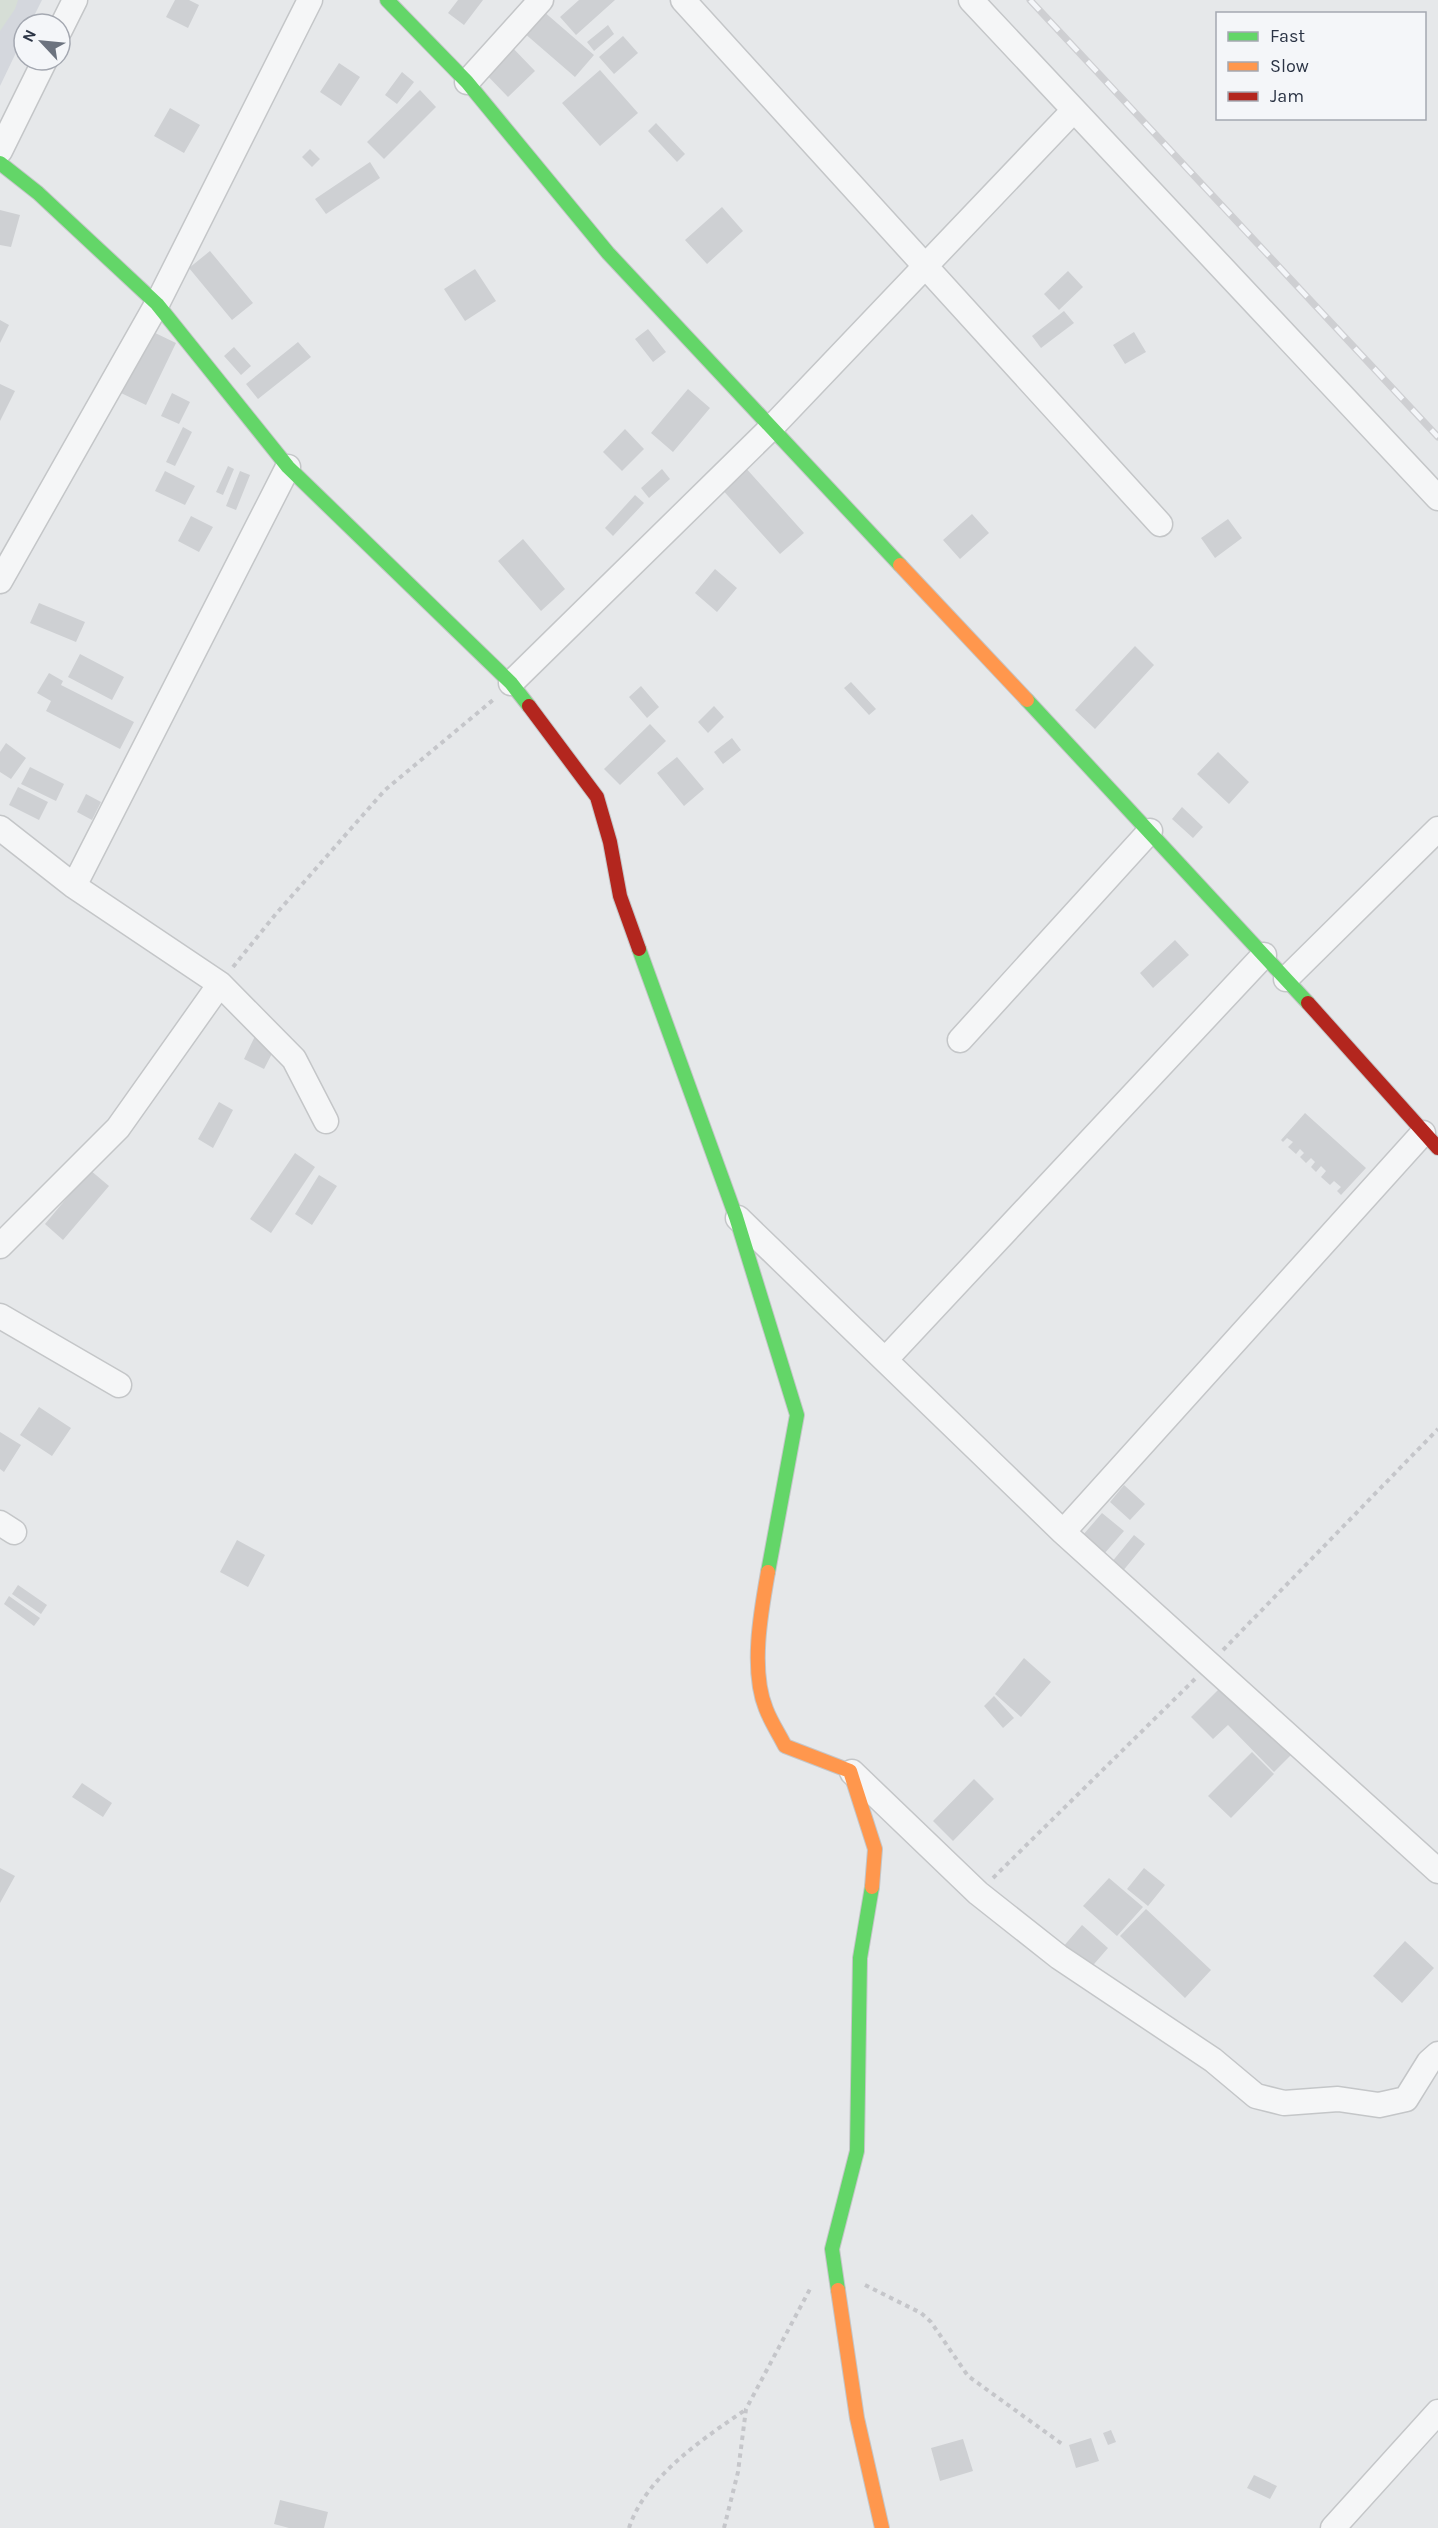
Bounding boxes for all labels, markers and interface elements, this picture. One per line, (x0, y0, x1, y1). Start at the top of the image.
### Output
north arrow (12, 12, 72, 72)
legend (1216, 12, 1426, 120)
text: Fast (1270, 25, 1305, 47)
text: N (18, 26, 40, 45)
text: Slow (1270, 55, 1309, 77)
text: Jam (1270, 85, 1304, 107)

